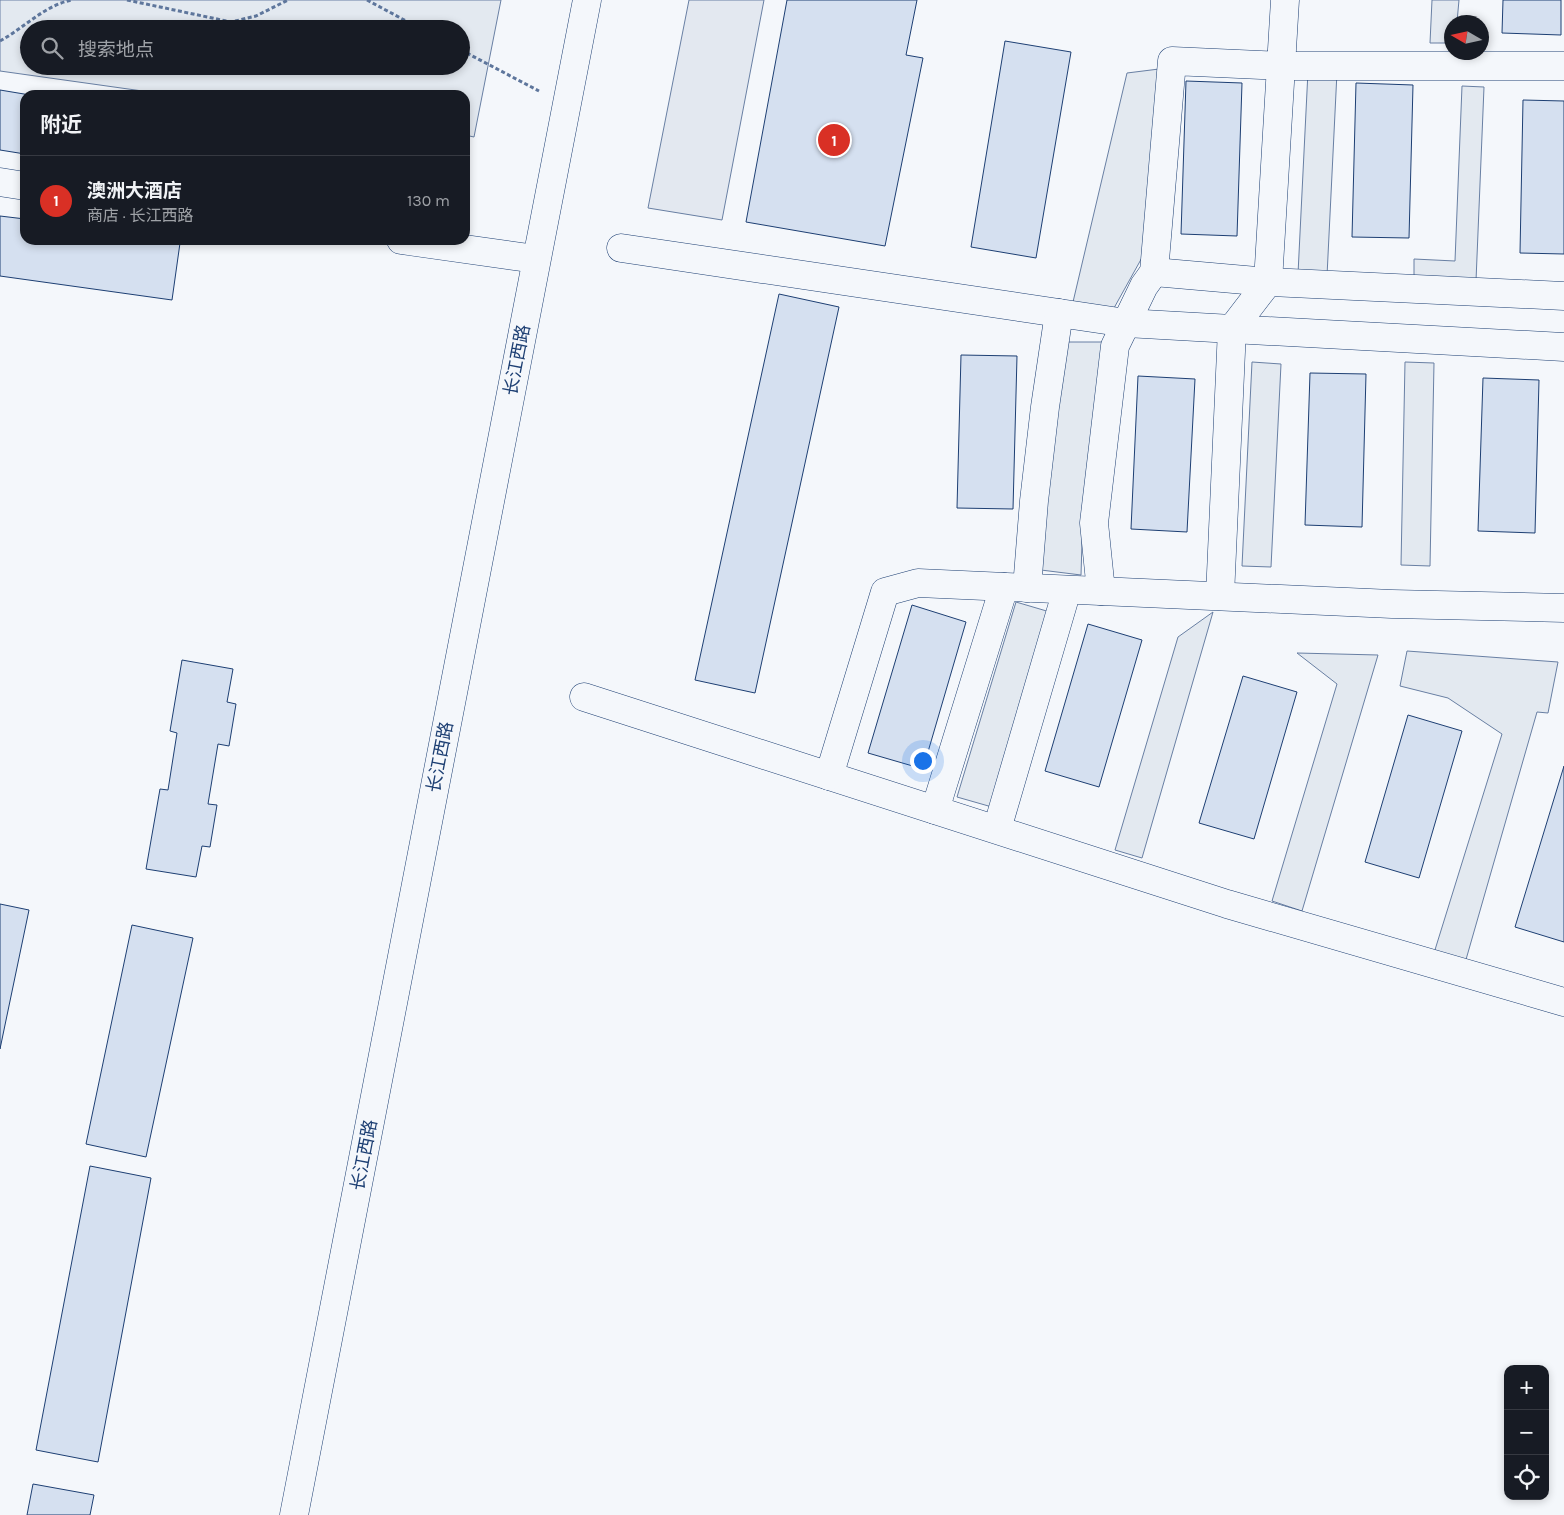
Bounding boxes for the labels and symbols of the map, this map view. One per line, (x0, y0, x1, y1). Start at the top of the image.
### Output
north arrow (1444, 15, 1489, 60)
pin: 1 (818, 121, 850, 159)
street label: 长江西路 (499, 323, 535, 397)
street label: 长江西路 (422, 720, 458, 794)
your location (910, 748, 936, 774)
street label: 长江西路 (346, 1118, 382, 1192)

